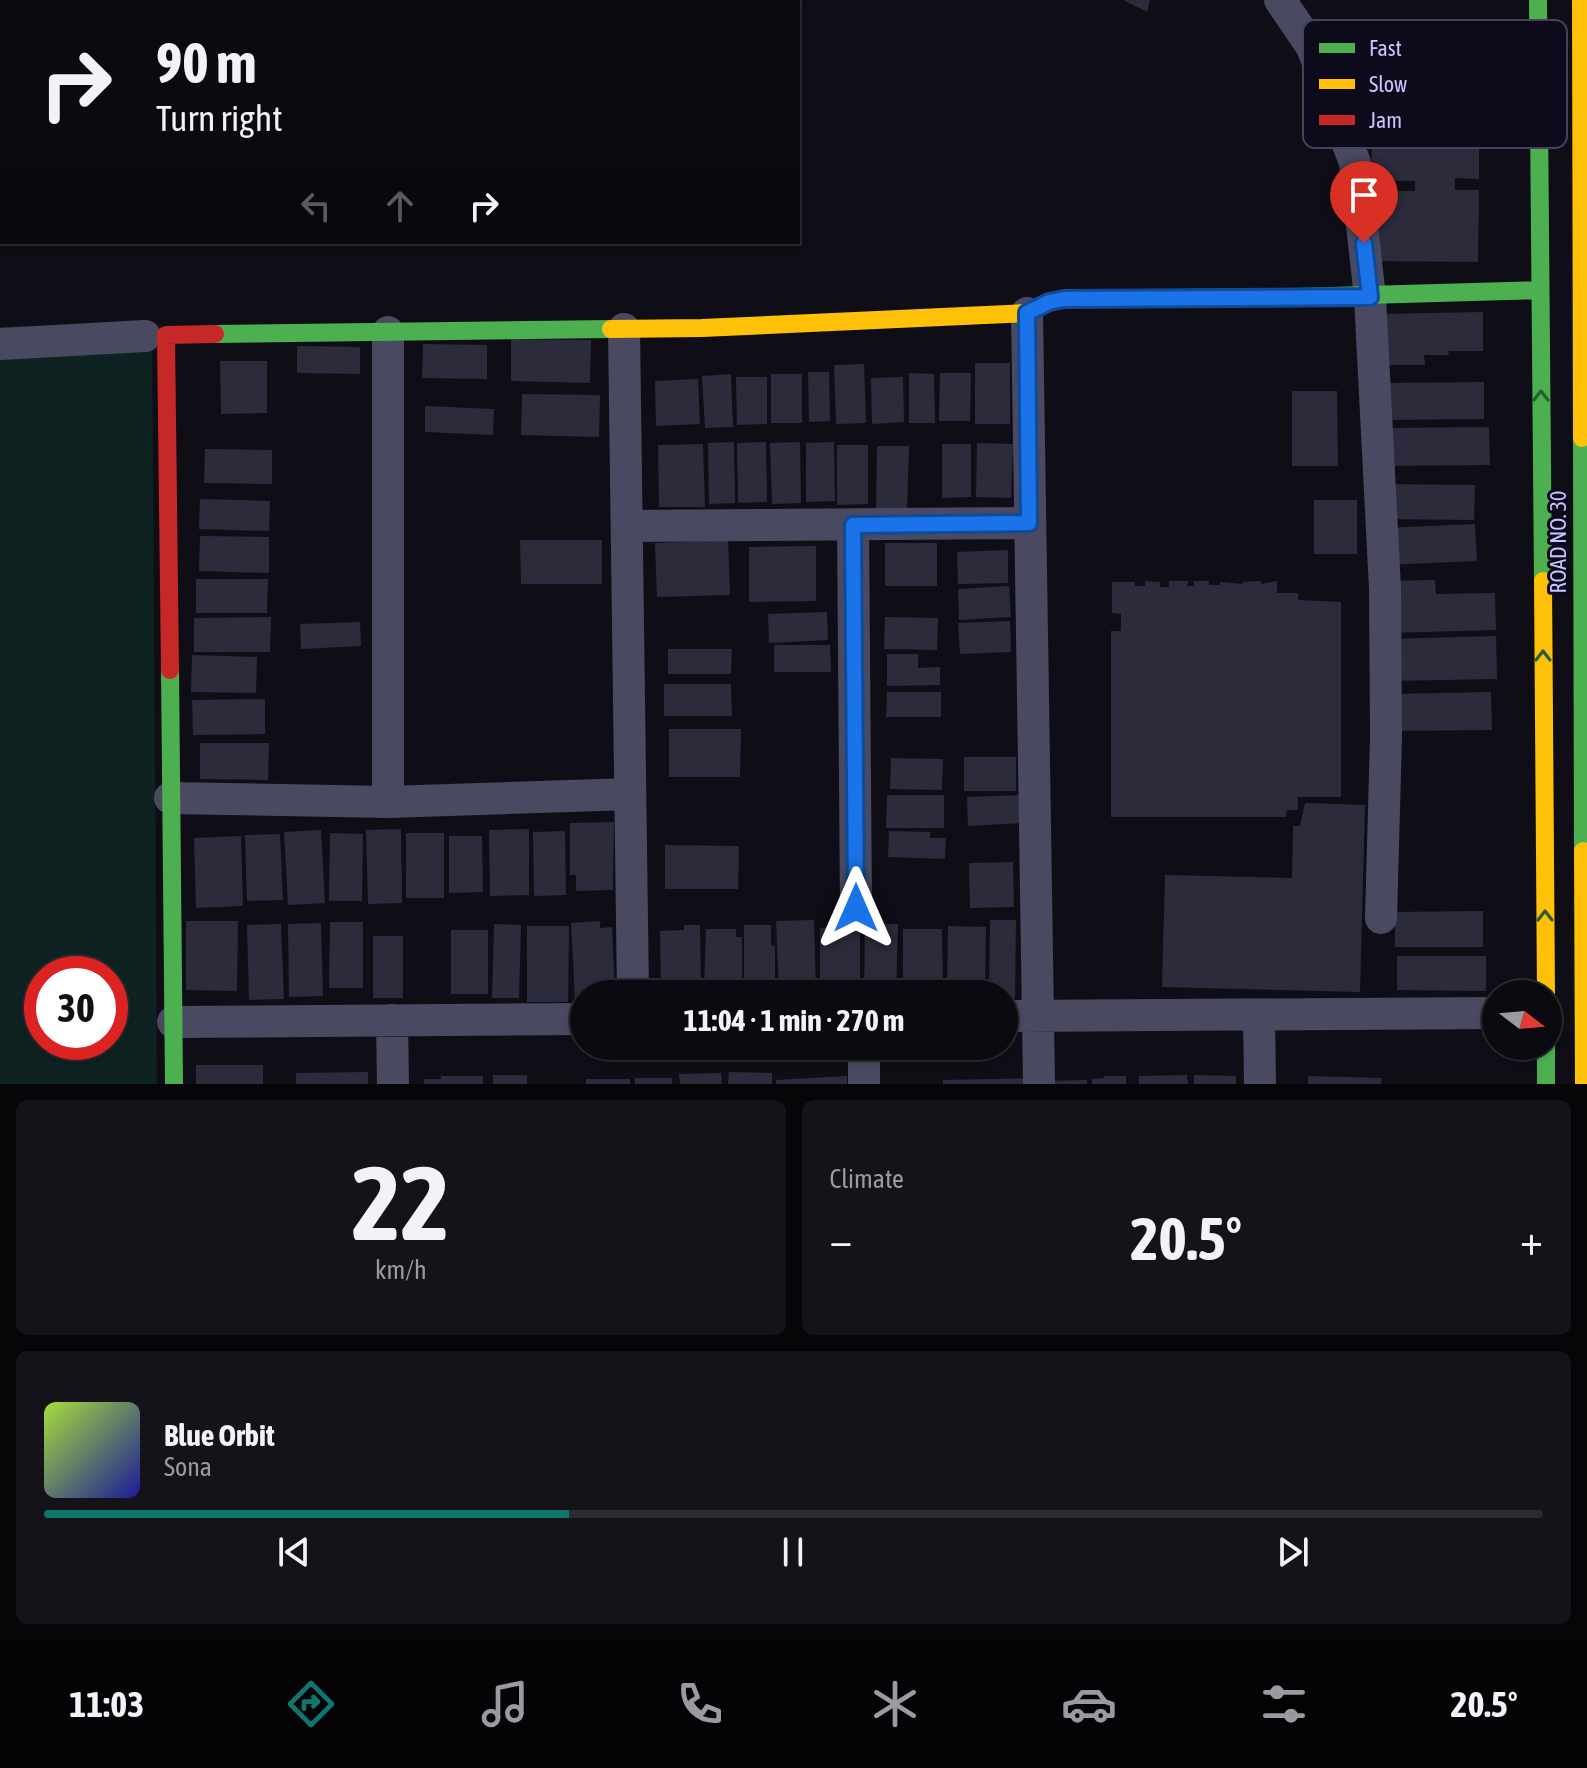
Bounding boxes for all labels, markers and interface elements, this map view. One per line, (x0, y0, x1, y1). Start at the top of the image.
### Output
legend (1303, 20, 1567, 148)
text: 90 m (156, 31, 257, 95)
icon: right (24, 32, 128, 136)
text: Fast (1369, 35, 1402, 61)
text: Slow (1369, 71, 1407, 97)
text: Turn right (156, 97, 283, 139)
text: Jam (1369, 107, 1402, 133)
pin (1330, 161, 1398, 243)
icon: arrive (1342, 173, 1386, 217)
icon: left (294, 184, 338, 228)
icon: ahead (378, 184, 422, 228)
icon: right (462, 184, 506, 228)
one-way arrow (1532, 389, 1550, 402)
street label: ROAD NO. 30 (1545, 491, 1571, 593)
one-way arrow (1534, 649, 1552, 662)
position arrow (814, 866, 898, 950)
one-way arrow (1536, 909, 1554, 922)
speed limit sign: 30 (24, 956, 128, 1060)
north arrow (1482, 980, 1562, 1060)
map controls (1482, 980, 1562, 1060)
text: 11:04 · 1 min · 270 m (684, 1003, 904, 1037)
text: 22 (352, 1143, 450, 1262)
text: Climate (830, 1164, 904, 1194)
text: 20.5° (1130, 1204, 1242, 1273)
text: − (830, 1214, 852, 1264)
text: + (1520, 1214, 1543, 1264)
text: km/h (375, 1255, 427, 1285)
text: Blue Orbit (164, 1418, 275, 1452)
text: Sona (164, 1452, 212, 1482)
icon: previous (272, 1530, 316, 1574)
icon: pause (771, 1530, 815, 1574)
icon: next (1271, 1530, 1315, 1574)
icon: directions (283, 1676, 339, 1732)
icon: music (477, 1676, 533, 1732)
icon: phone (672, 1676, 728, 1732)
icon: climate (867, 1676, 923, 1732)
icon: car (1061, 1676, 1117, 1732)
icon: filters (1256, 1676, 1312, 1732)
text: 11:03 (69, 1683, 144, 1725)
text: 20.5° (1451, 1683, 1518, 1725)

